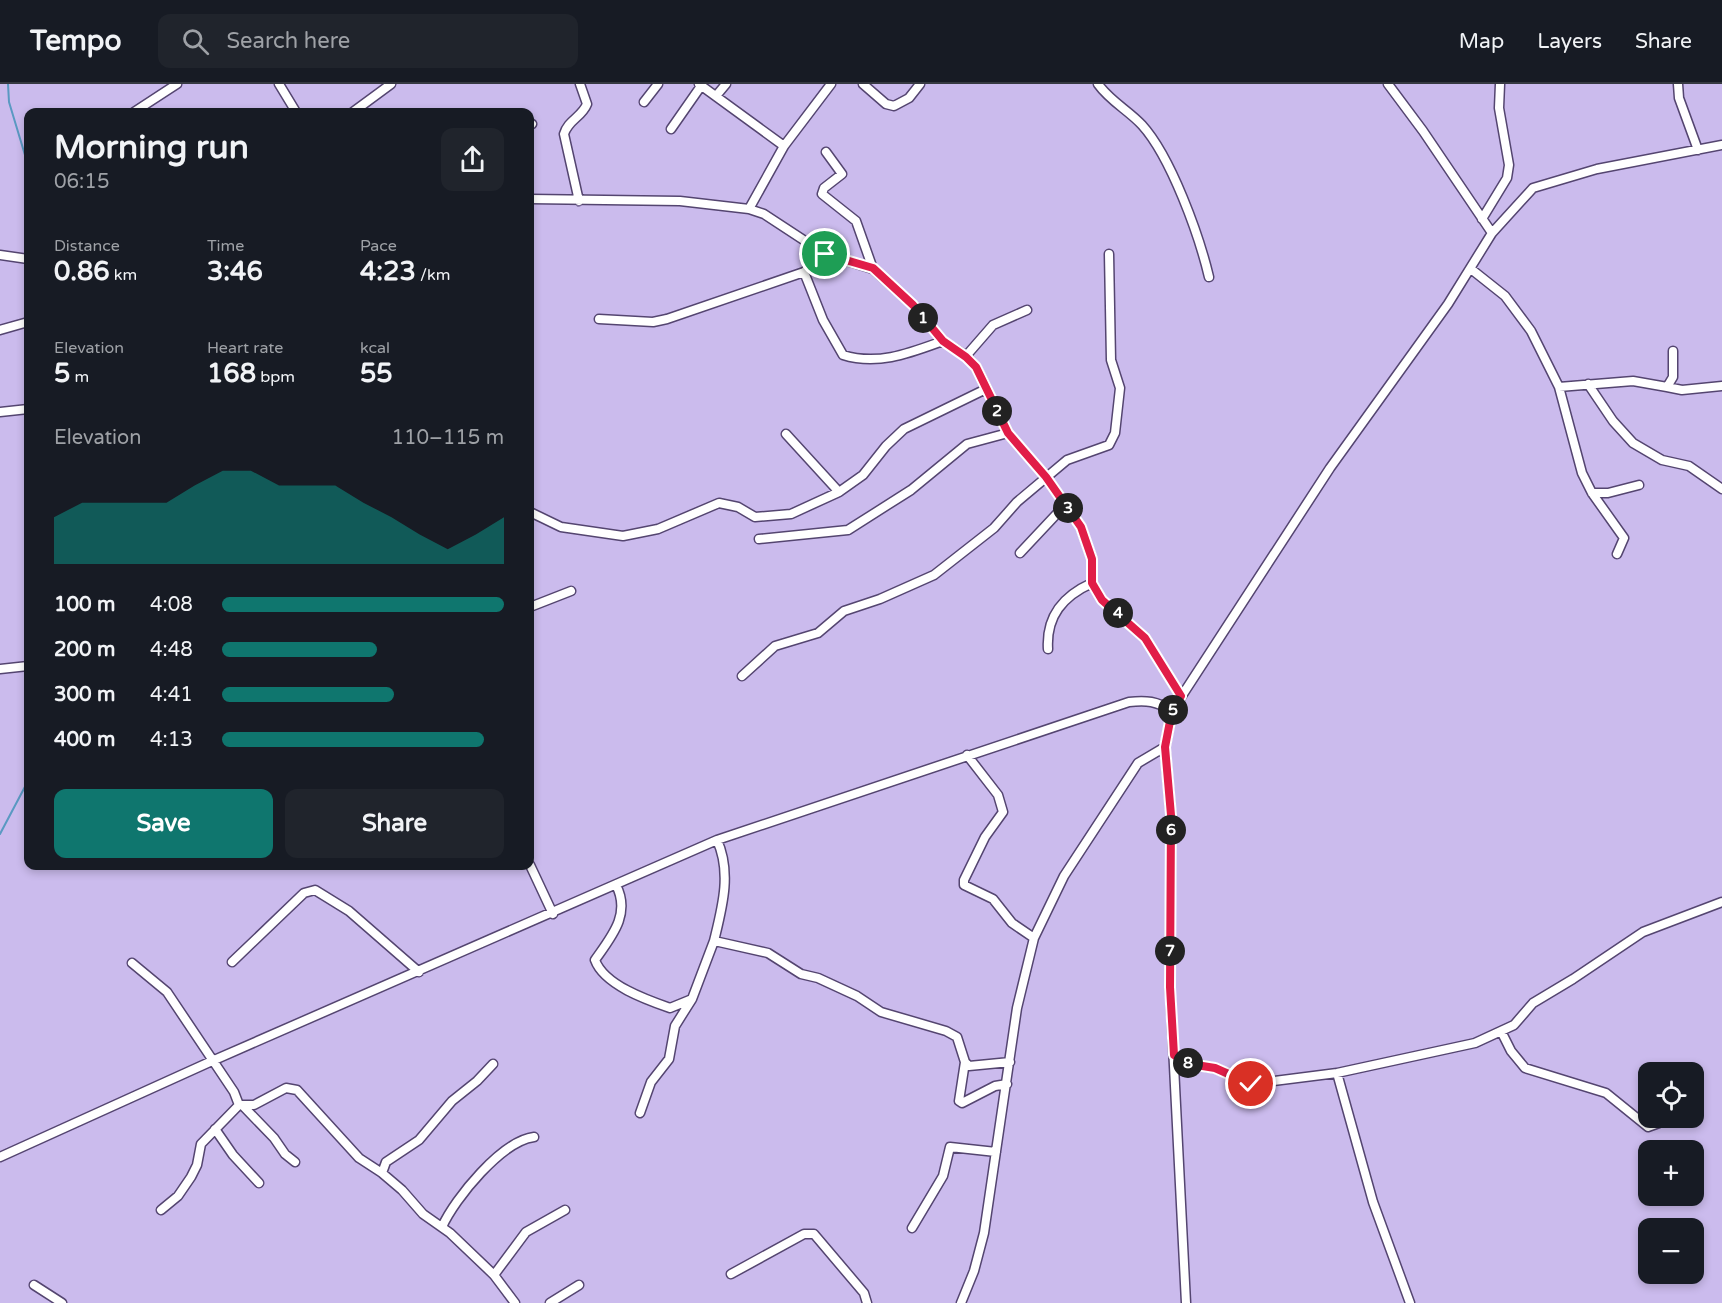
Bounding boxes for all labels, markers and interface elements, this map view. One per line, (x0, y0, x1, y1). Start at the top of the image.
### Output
search box (158, 14, 578, 68)
text: Tempo (30, 24, 122, 58)
icon: search (179, 25, 212, 58)
text: Search here (227, 28, 350, 54)
text: Map (1459, 29, 1504, 54)
text: Layers (1537, 29, 1602, 54)
text: Share (1635, 29, 1692, 54)
text: Morning run (54, 128, 249, 167)
button: share (441, 128, 504, 191)
text: 06:15 (54, 170, 109, 194)
pin (799, 228, 850, 279)
text: Distance (54, 236, 120, 256)
text: Time (207, 236, 244, 256)
text: Pace (360, 236, 397, 256)
icon: arrive (808, 237, 841, 270)
text: 0.86 (54, 256, 110, 287)
text: 3:46 (207, 256, 263, 287)
text: 4:23 (360, 256, 416, 287)
text: km (110, 265, 137, 285)
text: /km (416, 265, 450, 285)
pin: 1 (908, 303, 938, 333)
text: 1 (918, 308, 928, 328)
text: Elevation (54, 338, 124, 358)
text: Heart rate (207, 338, 283, 358)
text: kcal (360, 338, 390, 358)
text: 5 (54, 358, 70, 389)
text: 168 (207, 358, 256, 389)
text: 55 (360, 358, 393, 389)
text: m (70, 367, 89, 387)
text: bpm (256, 367, 295, 387)
pin: 2 (982, 396, 1012, 426)
text: 2 (992, 401, 1002, 421)
text: Elevation (54, 426, 141, 450)
text: 110–115 m (391, 426, 504, 450)
pin: 3 (1053, 493, 1083, 523)
text: 3 (1063, 498, 1073, 518)
text: 100 m (54, 593, 115, 617)
text: 4:08 (150, 593, 193, 617)
pin: 4 (1103, 598, 1133, 628)
text: 4 (1113, 603, 1123, 623)
text: 200 m (54, 638, 115, 662)
text: 4:48 (150, 638, 193, 662)
text: 300 m (54, 683, 115, 707)
text: 4:41 (150, 683, 193, 707)
pin: 5 (1158, 695, 1188, 725)
text: 5 (1168, 700, 1178, 720)
text: 400 m (54, 728, 115, 752)
text: 4:13 (150, 728, 193, 752)
button: Save (54, 789, 273, 858)
button: Share (285, 789, 504, 858)
pin: 6 (1156, 815, 1186, 845)
text: 6 (1166, 820, 1176, 840)
pin: 7 (1155, 936, 1185, 966)
text: 7 (1165, 941, 1175, 961)
pin: 8 (1173, 1048, 1203, 1078)
text: 8 (1183, 1053, 1193, 1073)
pin (1225, 1058, 1276, 1109)
map controls (1638, 1062, 1704, 1284)
button: locate (1638, 1062, 1704, 1128)
icon: check (1234, 1067, 1267, 1100)
button: + (1638, 1140, 1704, 1206)
button: − (1638, 1218, 1704, 1284)

